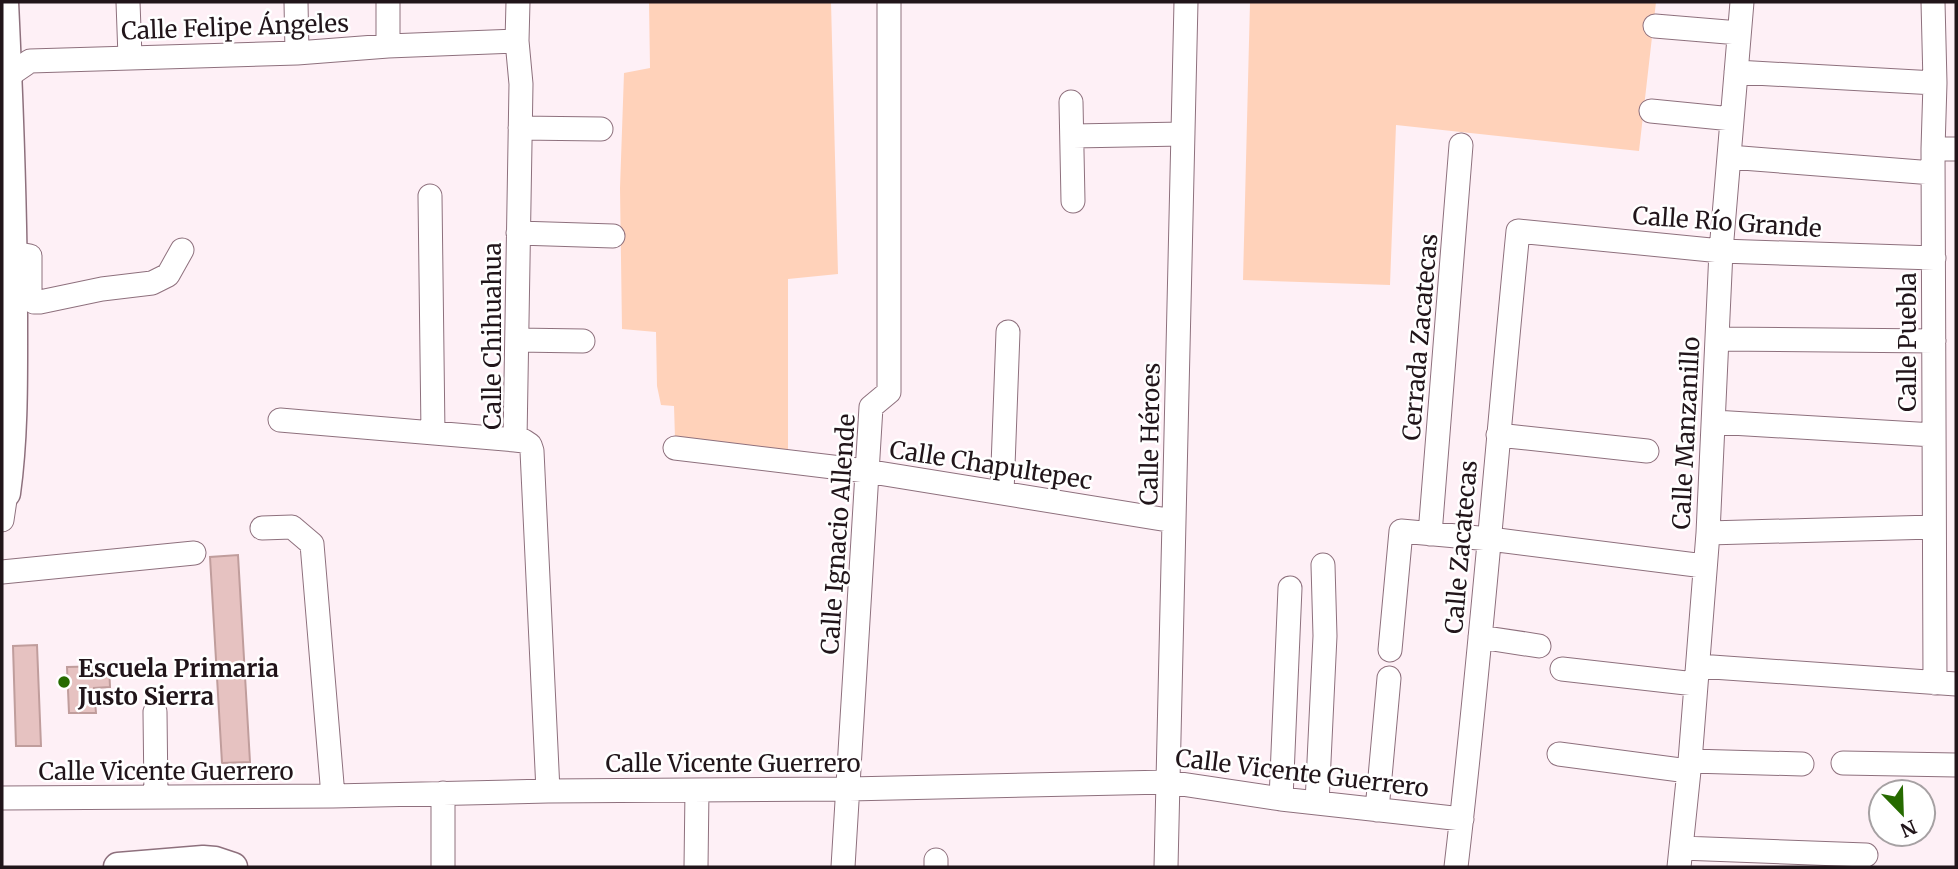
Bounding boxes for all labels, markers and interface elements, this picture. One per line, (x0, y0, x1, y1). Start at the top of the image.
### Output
street label: Calle Felipe Ángeles (121, 8, 349, 46)
street label: Calle Río Grande (1631, 200, 1823, 244)
street label: Cerrada Zacatecas (1396, 232, 1444, 442)
street label: Calle Chihuahua (477, 242, 508, 430)
street label: Calle Puebla (1892, 272, 1923, 412)
street label: Calle Manzanillo (1665, 336, 1707, 530)
street label: Calle Héroes (1133, 362, 1167, 506)
street label: Calle Ignacio Allende (814, 413, 862, 655)
street label: Calle Chapultepec (887, 434, 1095, 496)
street label: Calle Zacatecas (1438, 459, 1484, 635)
place label: Escuela Primaria Justo Sierra (77, 653, 279, 712)
marker: Escuela Primaria Justo Sierra (56, 674, 72, 690)
street label: Calle Vicente Guerrero (1174, 742, 1430, 804)
street label: Calle Vicente Guerrero (605, 748, 861, 779)
street label: Calle Vicente Guerrero (38, 756, 294, 787)
north arrow (1867, 778, 1937, 848)
text: N (1897, 815, 1920, 843)

